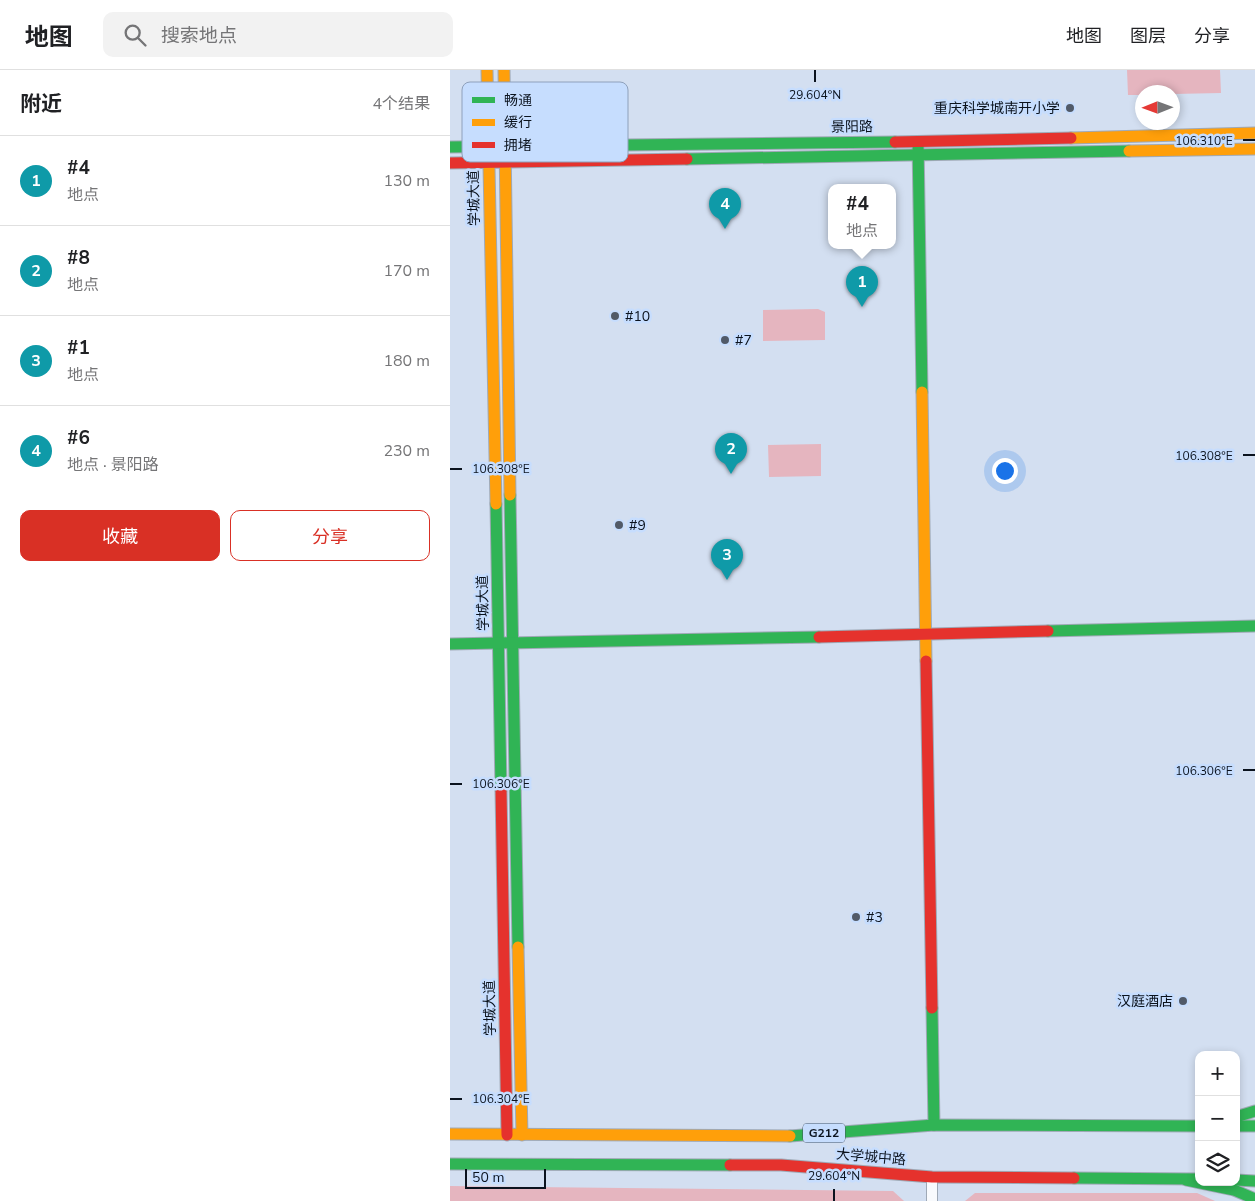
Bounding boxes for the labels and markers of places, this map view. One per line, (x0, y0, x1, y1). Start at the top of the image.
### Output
place label: 重庆科学城南开小学 (934, 99, 1060, 118)
marker: 重庆科学城南开小学 (1064, 102, 1076, 114)
pin: 4 (709, 188, 741, 229)
pin: 1 (846, 266, 878, 307)
place label: #10 (625, 307, 650, 326)
marker: #10 (609, 310, 621, 322)
place label: #7 (735, 331, 752, 350)
marker: #7 (719, 334, 731, 346)
pin: 2 (715, 433, 747, 474)
place label: #9 (629, 516, 646, 535)
marker: #9 (613, 519, 625, 531)
pin: 3 (711, 539, 743, 580)
place label: #3 (866, 908, 883, 927)
marker: #3 (850, 911, 862, 923)
place label: 汉庭酒店 (1117, 992, 1173, 1011)
marker: 汉庭酒店 (1177, 995, 1189, 1007)

